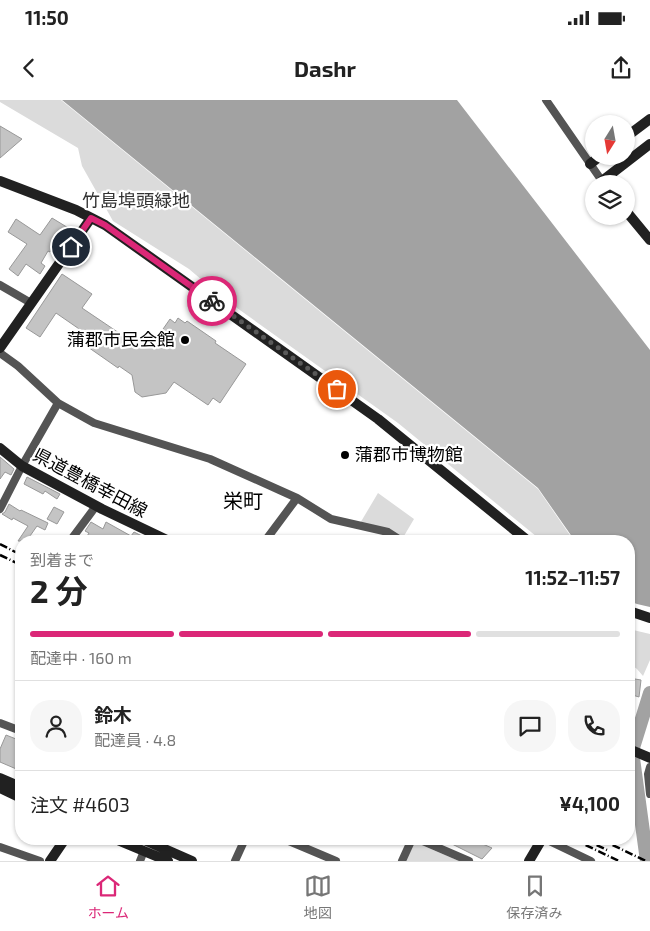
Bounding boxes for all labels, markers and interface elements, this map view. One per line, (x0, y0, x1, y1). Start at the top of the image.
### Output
text: 11:50 (25, 6, 69, 29)
icon: back (15, 54, 43, 82)
icon: share (607, 54, 635, 82)
text: Dashr (294, 55, 356, 81)
north arrow (585, 115, 635, 165)
map controls (585, 115, 635, 225)
button: layers (585, 175, 635, 225)
park label: 竹島埠頭緑地 (82, 189, 190, 211)
pin (50, 226, 92, 268)
icon: home (57, 233, 85, 261)
courier (187, 276, 237, 326)
icon: bike (198, 287, 226, 315)
place label: 蒲郡市民会館 (67, 328, 175, 350)
marker: 蒲郡市民会館 (179, 334, 191, 346)
pin (316, 368, 358, 410)
icon: bag (323, 375, 351, 403)
street label: 県道豊橋幸田線 (30, 443, 151, 521)
place label: 蒲郡市博物館 (355, 443, 463, 465)
marker: 蒲郡市博物館 (339, 449, 351, 461)
district label: 栄町 (223, 488, 263, 512)
text: 到着まで (30, 550, 94, 569)
text: 11:52–11:57 (525, 566, 620, 589)
text: 2 分 (30, 571, 88, 609)
text: 配達中 · 160 m (30, 648, 132, 667)
button: person (30, 700, 82, 752)
button: chat (504, 700, 556, 752)
button: phone (568, 700, 620, 752)
text: 鈴木 (94, 703, 132, 726)
text: 配達員 · 4.8 (94, 730, 176, 749)
text: ¥4,100 (559, 792, 620, 815)
text: 注文 #4603 (30, 793, 130, 816)
tab: ホーム (87, 872, 129, 922)
tab: 地図 (304, 872, 332, 922)
tab: 保存済み (507, 872, 563, 922)

